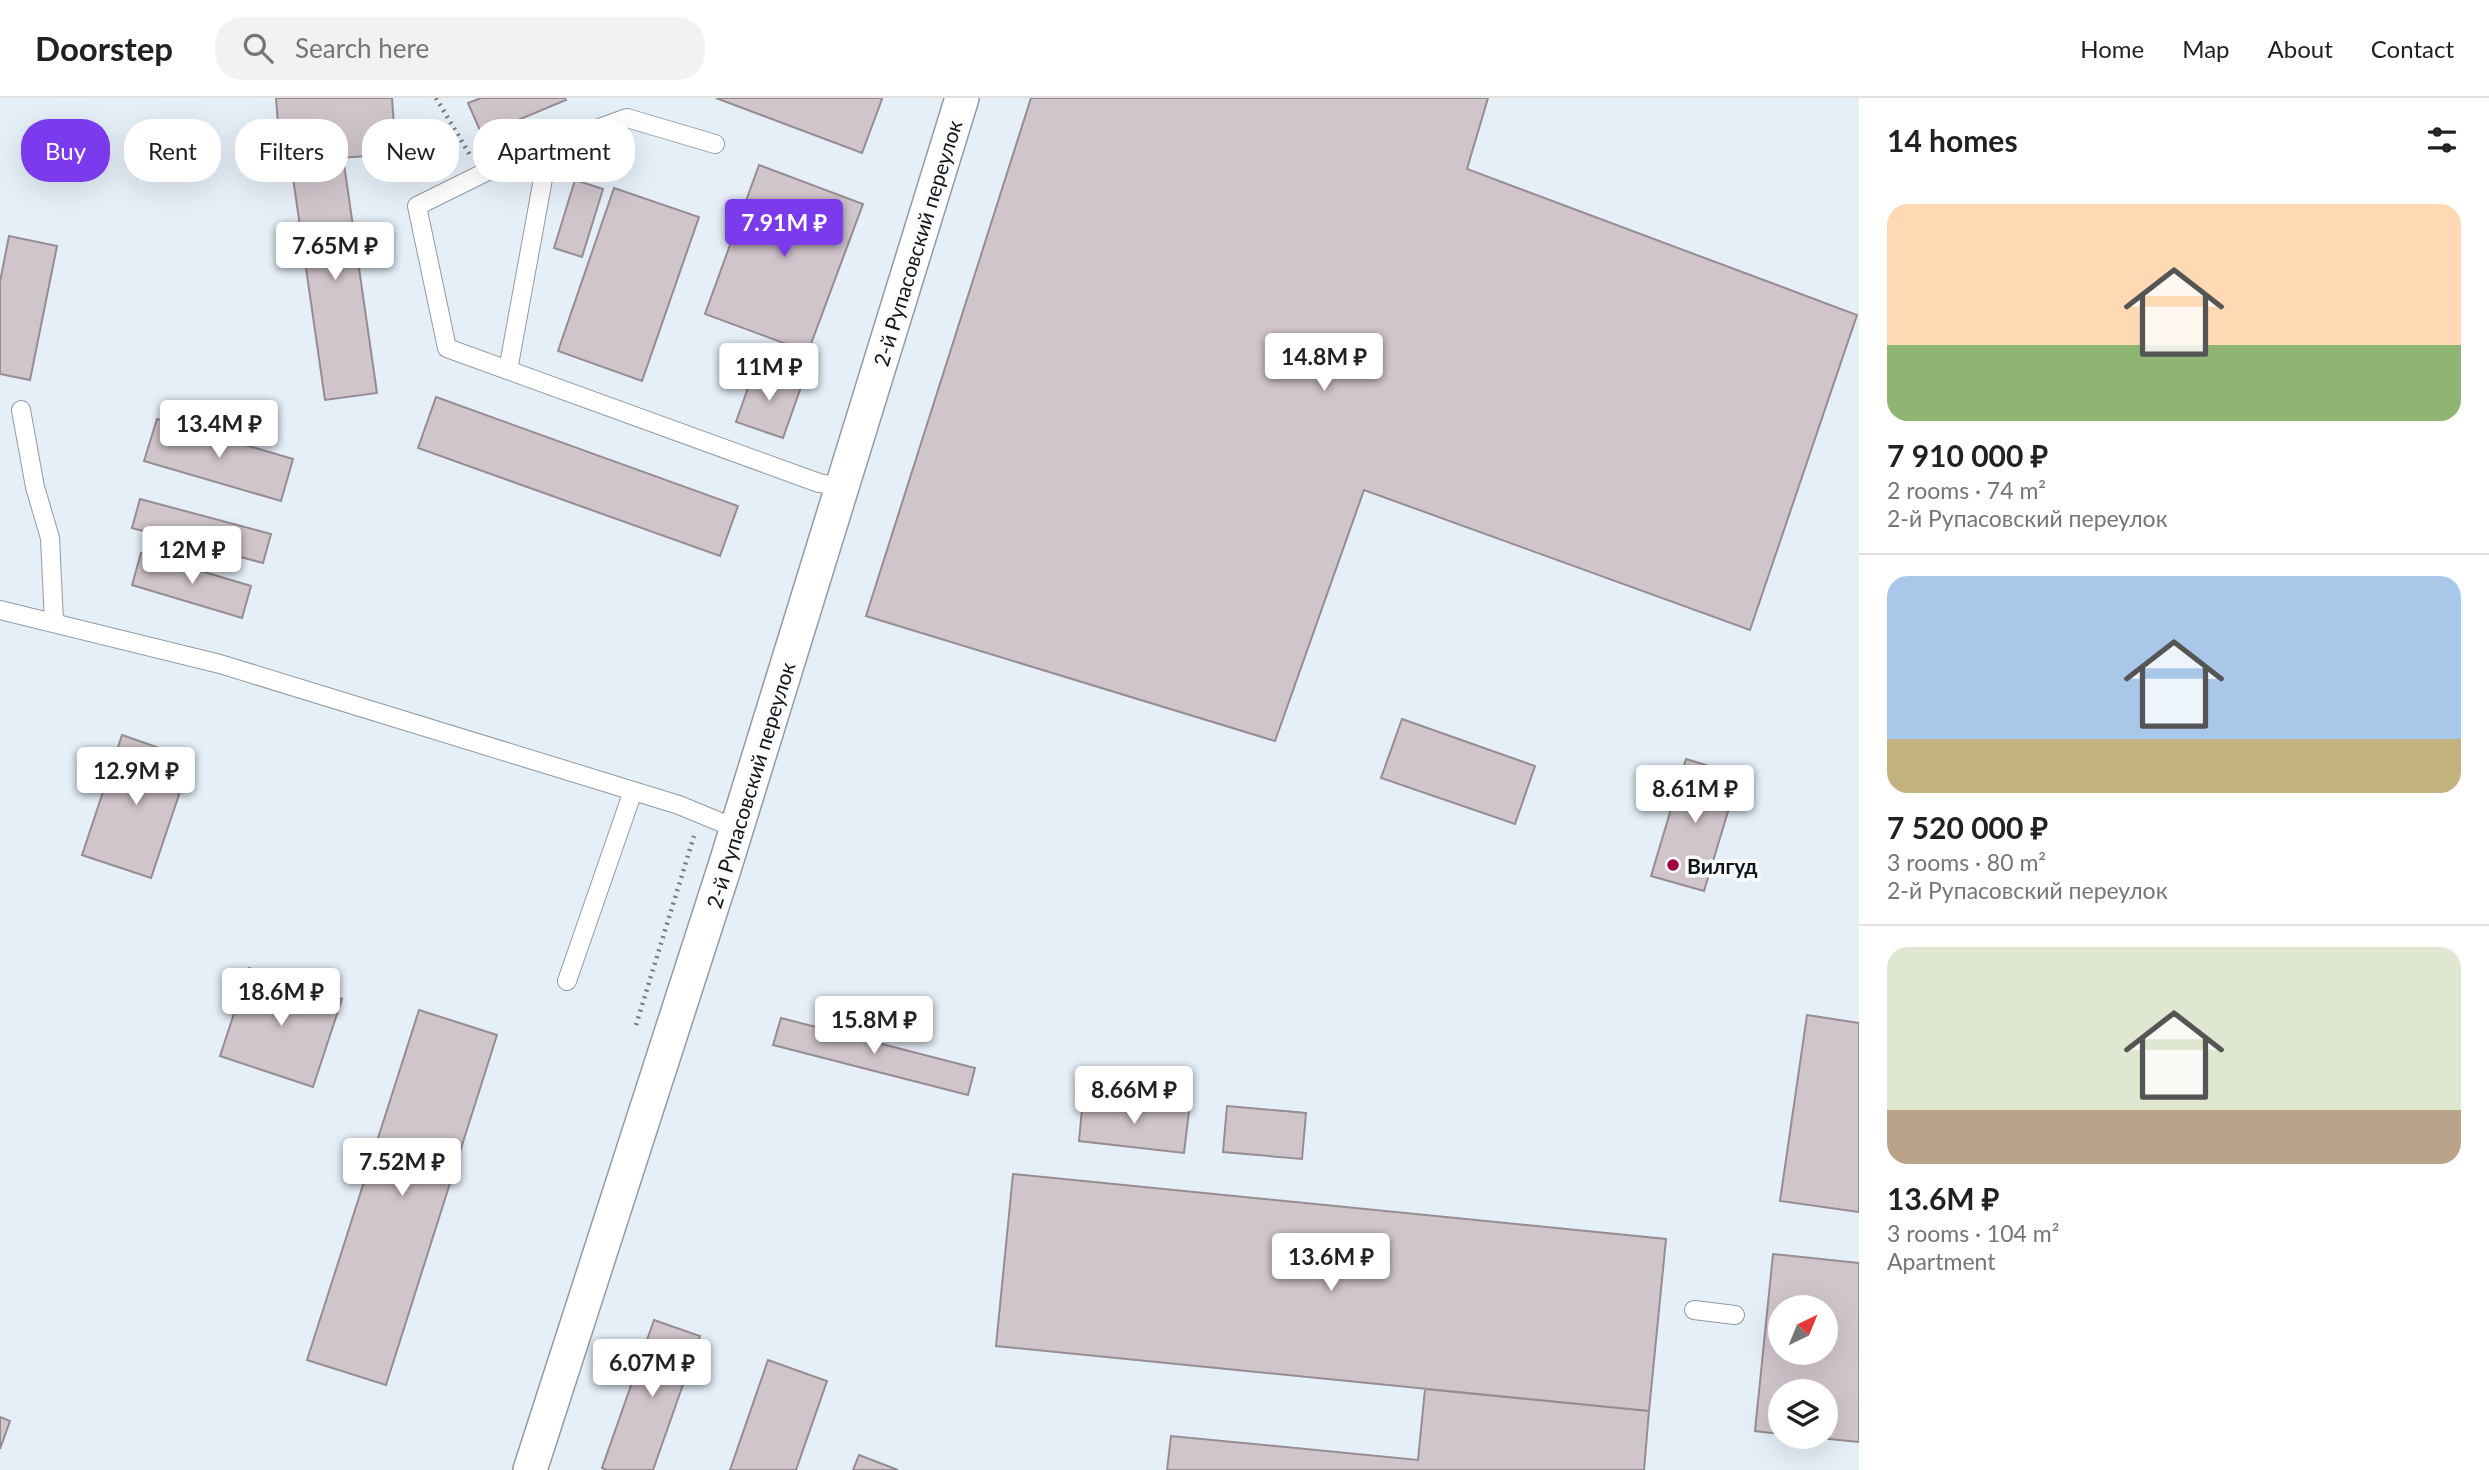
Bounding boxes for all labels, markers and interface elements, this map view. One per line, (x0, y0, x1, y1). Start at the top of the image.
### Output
search box (215, 17, 705, 80)
text: Doorstep (35, 28, 173, 68)
icon: search (239, 29, 277, 67)
text: Search here (295, 32, 429, 64)
text: Home (2080, 34, 2144, 63)
text: Map (2182, 34, 2230, 63)
text: About (2268, 34, 2333, 63)
text: Contact (2371, 34, 2454, 63)
street label: 2-й Рупасовский переулок (868, 117, 966, 369)
chip: Buy (21, 119, 110, 182)
chip: Rent (124, 119, 221, 182)
chip: Filters (235, 119, 348, 182)
chip: New (362, 119, 459, 182)
chip: Apartment (473, 119, 635, 182)
icon: filters (2423, 121, 2461, 159)
text: 14 homes (1887, 122, 2018, 158)
pin: 7.91M ₽ (719, 200, 849, 259)
text: 7.91M ₽ (741, 208, 827, 236)
pin: 7.65M ₽ (270, 222, 400, 282)
text: 7.65M ₽ (292, 231, 378, 259)
icon: home (2111, 249, 2237, 375)
pin: 14.8M ₽ (1259, 334, 1389, 393)
text: 14.8M ₽ (1281, 342, 1367, 370)
pin: 11M ₽ (720, 344, 818, 403)
text: 11M ₽ (735, 352, 803, 380)
pin: 13.4M ₽ (154, 400, 284, 460)
text: 13.4M ₽ (176, 409, 262, 437)
text: 7 910 000 ₽ (1887, 437, 2048, 473)
text: 2 rooms · 74 m² (1887, 476, 2046, 504)
text: 2-й Рупасовский переулок (1887, 504, 2168, 532)
pin: 12M ₽ (143, 526, 241, 586)
text: 12M ₽ (158, 535, 226, 563)
icon: home (2111, 621, 2237, 747)
street label: 2-й Рупасовский переулок (701, 659, 799, 911)
pin: 12.9M ₽ (71, 748, 201, 807)
text: 12.9M ₽ (93, 756, 179, 784)
pin: 8.61M ₽ (1630, 766, 1760, 825)
text: 8.61M ₽ (1652, 774, 1738, 802)
text: 7 520 000 ₽ (1887, 809, 2048, 845)
text: 3 rooms · 80 m² (1887, 848, 2046, 876)
place label: Вилгуд (1687, 853, 1758, 878)
marker: Вилгуд (1665, 857, 1681, 873)
text: 2-й Рупасовский переулок (1887, 876, 2168, 904)
pin: 18.6M ₽ (216, 968, 346, 1028)
text: 18.6M ₽ (238, 977, 324, 1005)
icon: home (2111, 992, 2237, 1118)
pin: 15.8M ₽ (809, 996, 939, 1056)
text: 15.8M ₽ (831, 1005, 917, 1033)
pin: 8.66M ₽ (1069, 1066, 1199, 1126)
text: 8.66M ₽ (1091, 1075, 1177, 1103)
pin: 7.52M ₽ (337, 1138, 467, 1198)
text: 7.52M ₽ (359, 1147, 445, 1175)
text: 13.6M ₽ (1887, 1180, 1999, 1216)
text: 3 rooms · 104 m² (1887, 1219, 2059, 1247)
pin: 13.6M ₽ (1266, 1234, 1396, 1293)
text: 13.6M ₽ (1288, 1242, 1374, 1270)
text: Apartment (1887, 1247, 1995, 1275)
north arrow (1768, 1295, 1838, 1365)
map controls (1768, 1295, 1838, 1449)
pin: 6.07M ₽ (587, 1340, 717, 1399)
text: 6.07M ₽ (609, 1348, 695, 1376)
button: layers (1768, 1379, 1838, 1449)

